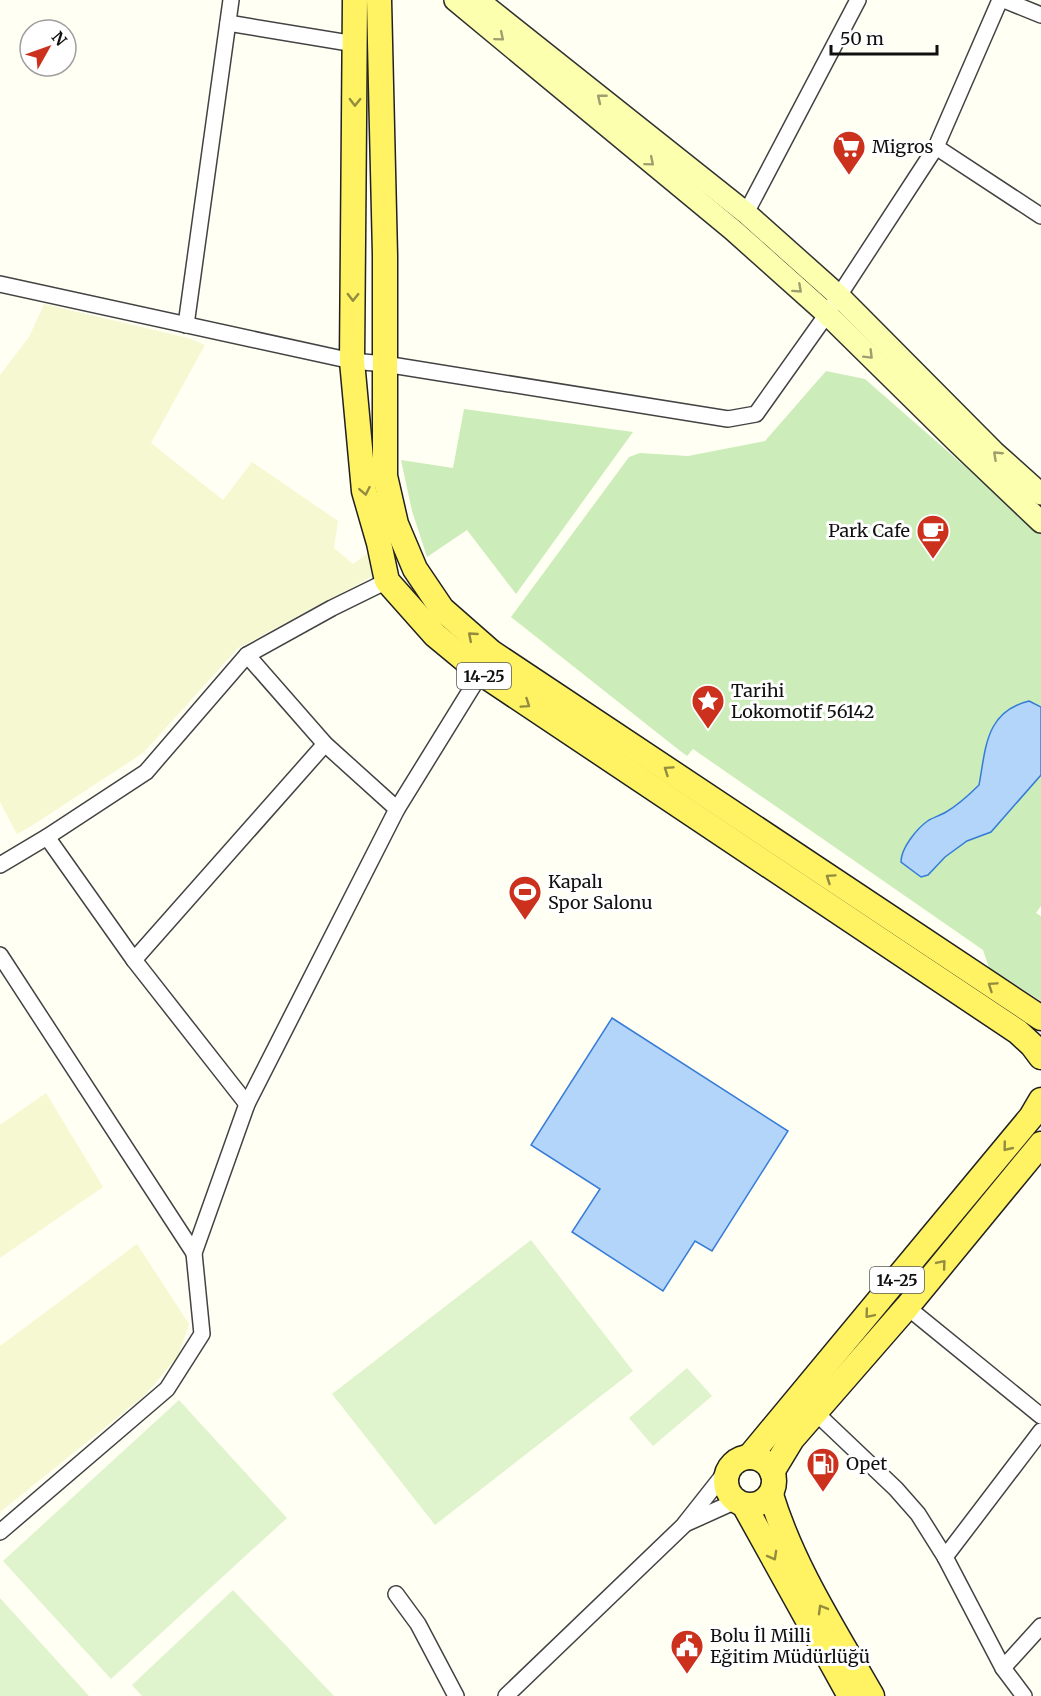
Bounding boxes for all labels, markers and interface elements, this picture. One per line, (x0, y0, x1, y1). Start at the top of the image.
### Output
north arrow (18, 18, 78, 78)
scale bar (831, 18, 938, 56)
text: N (48, 27, 71, 50)
text: 50 m (840, 27, 884, 50)
one-way arrow (493, 30, 504, 41)
one-way arrow (597, 95, 608, 106)
one-way arrow (348, 98, 361, 107)
supermarket icon: Migros (831, 129, 867, 176)
place label: Migros (872, 135, 934, 158)
one-way arrow (643, 154, 654, 165)
one-way arrow (791, 282, 802, 293)
one-way arrow (347, 293, 359, 302)
one-way arrow (862, 348, 873, 359)
one-way arrow (994, 451, 1005, 462)
one-way arrow (358, 486, 371, 496)
cafe icon: Park Cafe (915, 513, 951, 560)
place label: Park Cafe (828, 519, 910, 542)
one-way arrow (468, 632, 479, 643)
road number: 14-25 (457, 663, 511, 689)
place label: Tarihi Lokomotif 56142 (731, 679, 874, 723)
place icon: Tarihi Lokomotif 56142 (690, 683, 726, 730)
one-way arrow (520, 697, 531, 708)
one-way arrow (663, 766, 674, 777)
place label: Kapalı Spor Salonu (548, 870, 652, 914)
sports icon: Kapalı Spor Salonu (507, 874, 543, 921)
one-way arrow (826, 874, 837, 885)
one-way arrow (988, 982, 999, 993)
one-way arrow (1003, 1140, 1014, 1151)
one-way arrow (935, 1260, 946, 1271)
road number: 14-25 (870, 1267, 924, 1293)
one-way arrow (865, 1307, 876, 1318)
fuel station icon: Opet (805, 1446, 841, 1493)
place label: Opet (846, 1452, 887, 1475)
one-way arrow (766, 1550, 777, 1560)
one-way arrow (818, 1605, 830, 1615)
place label: Bolu İl Milli Eğitim Müdürlüğü (710, 1624, 870, 1668)
public building icon: Bolu İl Milli Eğitim Müdürlüğü (669, 1628, 705, 1675)

